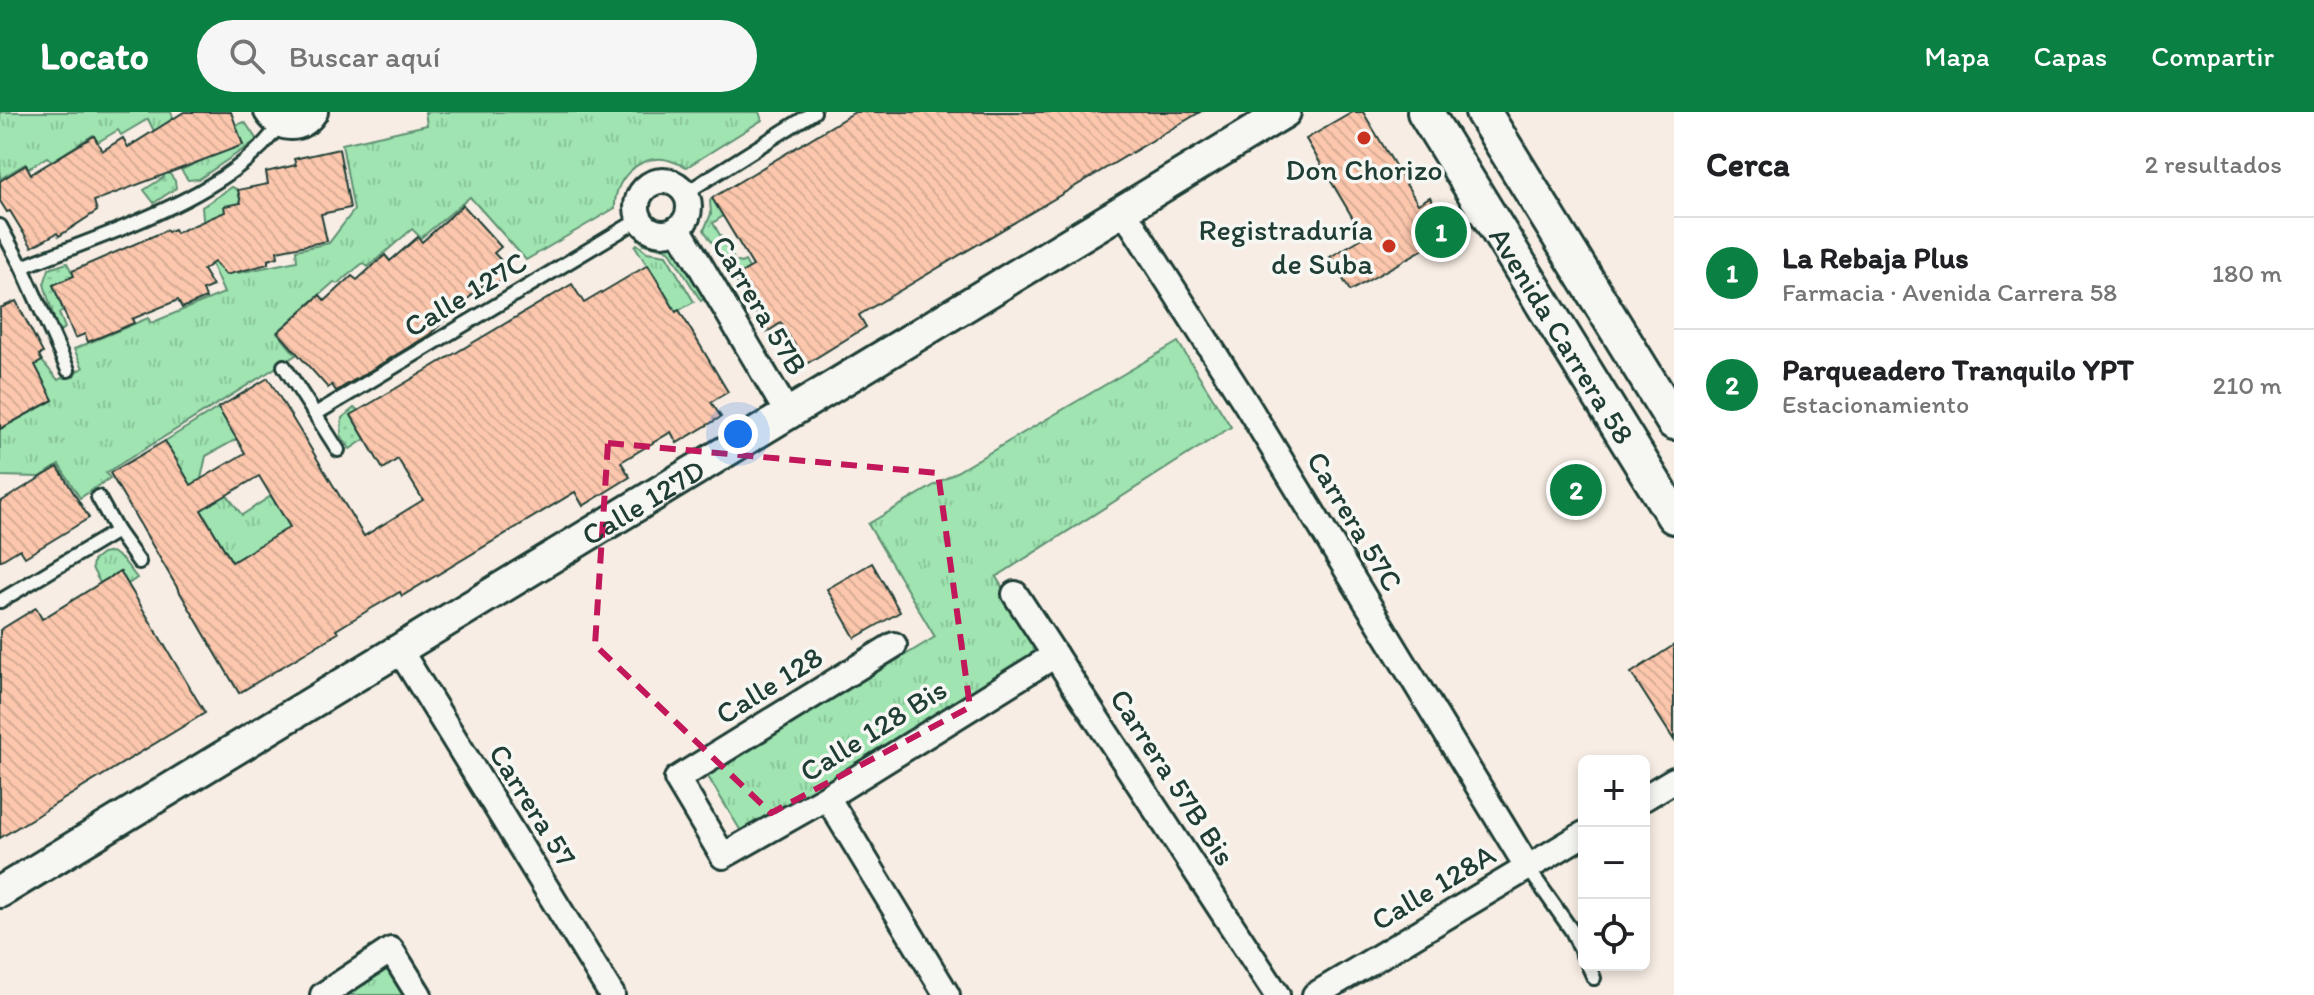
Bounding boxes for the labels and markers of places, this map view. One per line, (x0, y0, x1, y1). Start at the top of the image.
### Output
marker: Don Chorizo (1355, 129, 1373, 147)
place label: Don Chorizo (1285, 151, 1443, 188)
pin: 1 (1415, 202, 1467, 262)
place label: Registraduría de Suba (1199, 211, 1373, 282)
marker: Registraduría de Suba (1380, 237, 1398, 255)
pin: 2 (1550, 460, 1602, 520)

